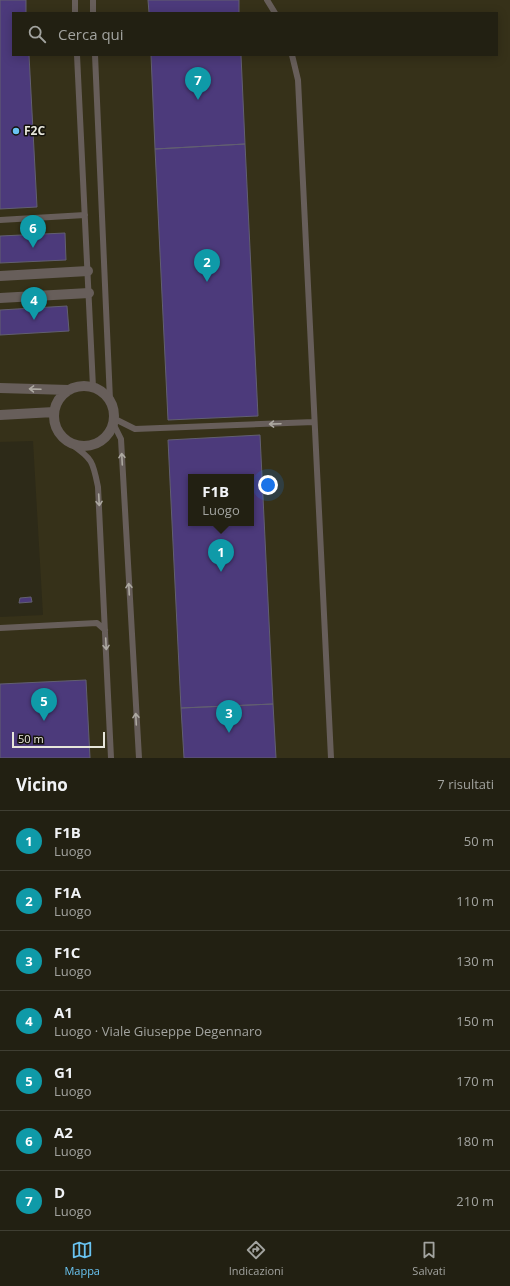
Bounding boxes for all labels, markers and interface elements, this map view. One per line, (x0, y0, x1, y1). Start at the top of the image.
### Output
search box (12, 12, 498, 56)
icon: search (26, 23, 48, 45)
text: Cerca qui (58, 24, 124, 44)
pin: 7 (185, 67, 211, 100)
place label: F2C (24, 122, 45, 139)
marker: F2C (11, 126, 21, 136)
pin: 6 (20, 215, 46, 248)
pin: 2 (194, 249, 220, 282)
pin: 4 (21, 287, 47, 320)
one-way arrow (29, 385, 42, 393)
one-way arrow (269, 420, 282, 428)
one-way arrow (118, 453, 126, 466)
popup (188, 474, 254, 526)
your location (258, 475, 278, 495)
text: F1B (202, 481, 229, 501)
one-way arrow (95, 493, 102, 506)
text: Luogo (202, 501, 240, 519)
pin: 1 (208, 539, 234, 572)
one-way arrow (125, 583, 133, 596)
one-way arrow (102, 637, 109, 650)
pin: 5 (31, 688, 57, 721)
pin: 3 (216, 700, 242, 733)
one-way arrow (133, 713, 140, 726)
scale bar (12, 730, 105, 749)
text: 50 m (18, 731, 44, 746)
text: Vicino (16, 773, 68, 796)
text: 7 risultati (437, 775, 494, 793)
text: F1B (54, 822, 81, 842)
text: 1 (25, 832, 33, 850)
text: 50 m (464, 832, 494, 850)
text: Luogo (54, 842, 91, 860)
text: F1A (54, 882, 81, 902)
text: 2 (25, 892, 33, 910)
text: 110 m (456, 892, 494, 910)
text: Luogo (54, 902, 91, 920)
text: F1C (54, 942, 80, 962)
text: 3 (25, 952, 33, 970)
text: 130 m (456, 952, 494, 970)
text: Luogo (54, 962, 91, 980)
text: A1 (54, 1002, 73, 1022)
text: 4 (25, 1012, 33, 1030)
text: 150 m (456, 1012, 494, 1030)
text: Luogo · Viale Giuseppe Degennaro (54, 1022, 262, 1040)
text: G1 (54, 1062, 73, 1082)
text: 5 (25, 1072, 33, 1090)
text: 170 m (456, 1072, 494, 1090)
text: Luogo (54, 1082, 91, 1100)
text: A2 (54, 1122, 73, 1142)
text: 6 (25, 1132, 33, 1150)
text: 180 m (456, 1132, 494, 1150)
text: Luogo (54, 1142, 91, 1160)
text: D (54, 1182, 65, 1202)
text: 7 (25, 1192, 33, 1210)
text: 210 m (456, 1192, 494, 1210)
text: Luogo (54, 1202, 91, 1220)
tab: Mappa (64, 1239, 100, 1278)
tab: Indicazioni (229, 1239, 284, 1278)
tab: Salvati (412, 1239, 446, 1278)

